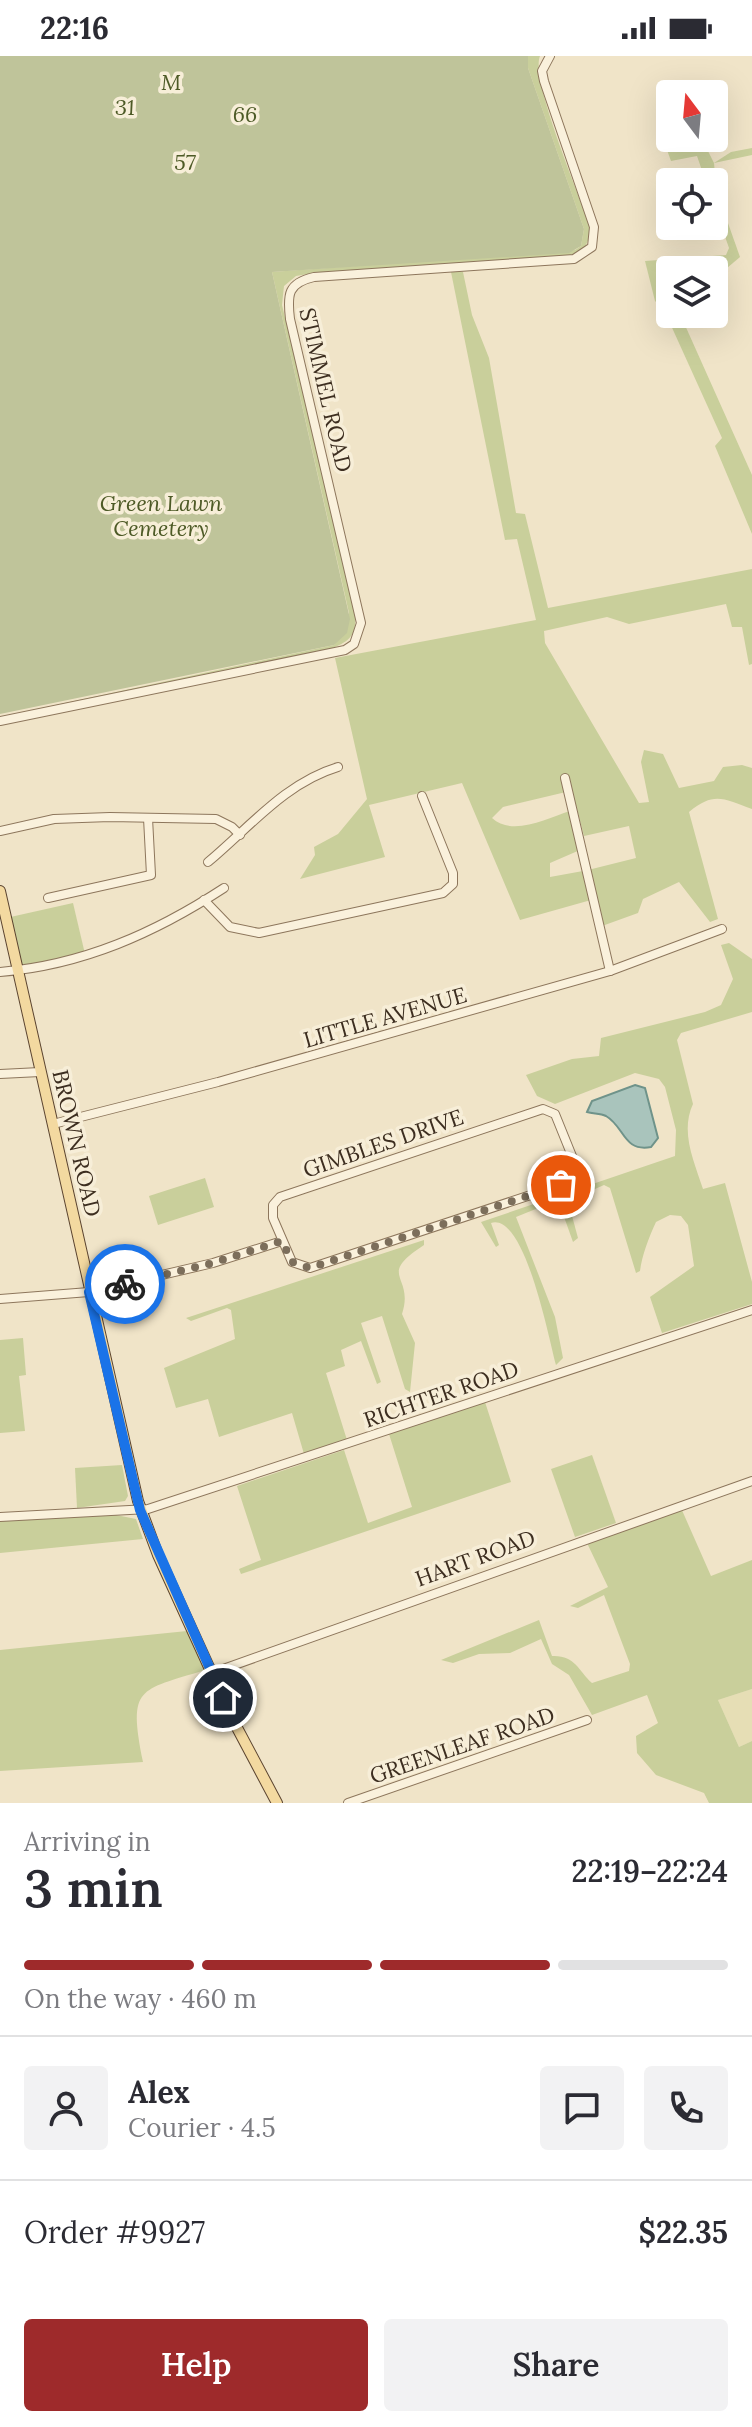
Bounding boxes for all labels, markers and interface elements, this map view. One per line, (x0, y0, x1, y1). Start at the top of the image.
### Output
text: 22:16 (40, 9, 109, 47)
park label: M (161, 68, 181, 96)
north arrow (656, 80, 728, 152)
map controls (656, 80, 728, 328)
park label: 31 (115, 93, 135, 121)
park label: 66 (233, 100, 257, 128)
park label: 57 (174, 148, 197, 176)
button: locate (656, 168, 728, 240)
button: layers (656, 256, 728, 328)
street label: STIMMEL ROAD (293, 305, 359, 475)
park label: Green Lawn Cemetery (100, 489, 223, 542)
street label: LITTLE AVENUE (300, 980, 470, 1054)
street label: BROWN ROAD (46, 1067, 108, 1219)
street label: GIMBLES DRIVE (299, 1102, 467, 1184)
pin (527, 1151, 595, 1219)
icon: bag (539, 1163, 583, 1207)
courier (85, 1244, 165, 1324)
icon: bike (103, 1262, 147, 1306)
street label: RICHTER ROAD (360, 1354, 522, 1434)
street label: HART ROAD (411, 1523, 539, 1593)
pin (189, 1664, 257, 1732)
icon: home (201, 1676, 245, 1720)
street label: GREENLEAF ROAD (366, 1700, 558, 1790)
text: Arriving in (24, 1825, 151, 1858)
text: 22:19–22:24 (571, 1852, 728, 1890)
text: 3 min (24, 1855, 163, 1921)
text: On the way · 460 m (24, 1982, 257, 2015)
button: person (24, 2066, 108, 2150)
button: chat (540, 2066, 624, 2150)
button: phone (644, 2066, 728, 2150)
text: Alex (128, 2073, 190, 2111)
text: Courier · 4.5 (128, 2111, 276, 2144)
text: Order #9927 (24, 2213, 205, 2251)
text: $22.35 (638, 2213, 728, 2251)
button: Help (24, 2319, 368, 2411)
button: Share (384, 2319, 728, 2411)

